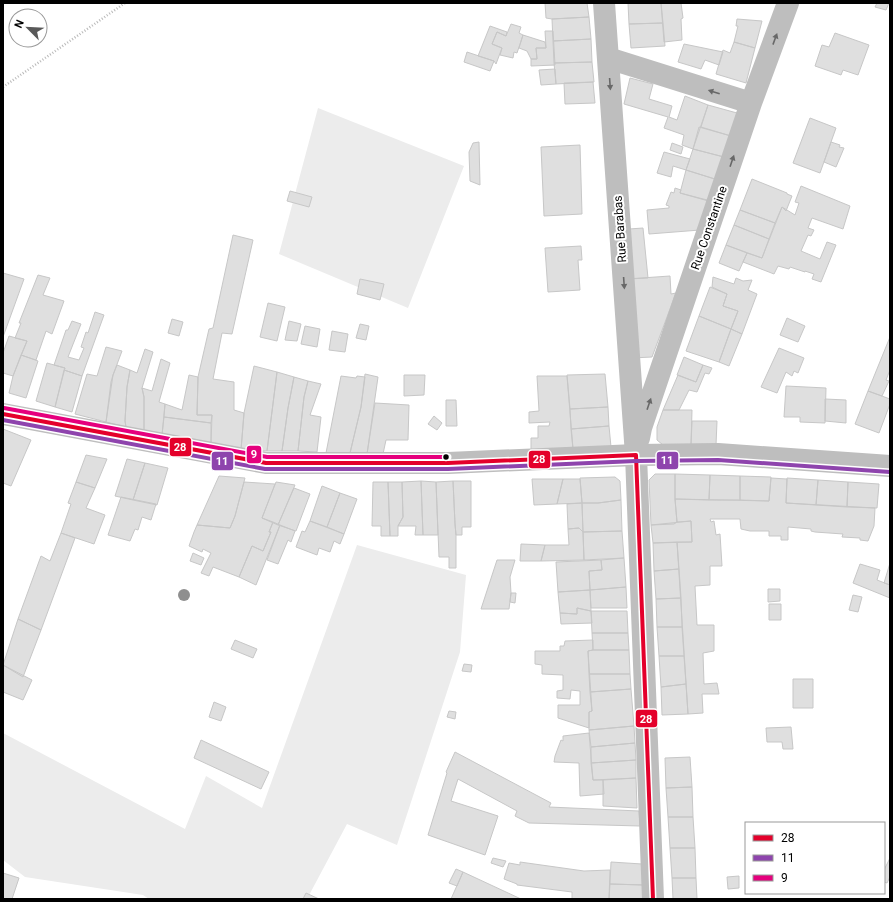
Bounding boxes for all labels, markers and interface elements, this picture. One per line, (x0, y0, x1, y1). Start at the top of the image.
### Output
north arrow (8, 8, 48, 48)
text: N (12, 18, 27, 30)
one-way arrow (773, 32, 779, 44)
one-way arrow (606, 78, 613, 90)
one-way arrow (708, 88, 720, 94)
one-way arrow (729, 155, 735, 167)
street label: Rue Constantine (688, 184, 730, 272)
street label: Rue Barabas (611, 195, 629, 263)
one-way arrow (620, 277, 627, 289)
one-way arrow (647, 397, 653, 409)
line badge: 28 (169, 437, 192, 457)
text: 28 (174, 441, 186, 454)
line badge: 9 (246, 445, 262, 464)
text: 9 (251, 448, 257, 461)
line badge: 28 (528, 450, 551, 469)
line badge: 11 (211, 451, 234, 471)
line badge: 11 (656, 451, 679, 470)
unlabelled marker (441, 452, 451, 462)
text: 28 (533, 453, 545, 466)
text: 11 (661, 454, 673, 467)
text: 11 (216, 455, 228, 468)
line badge: 28 (635, 709, 658, 728)
text: 28 (640, 713, 652, 726)
legend (745, 822, 885, 894)
text: 28 (781, 831, 795, 845)
text: 11 (781, 851, 795, 865)
text: 9 (781, 871, 788, 885)

